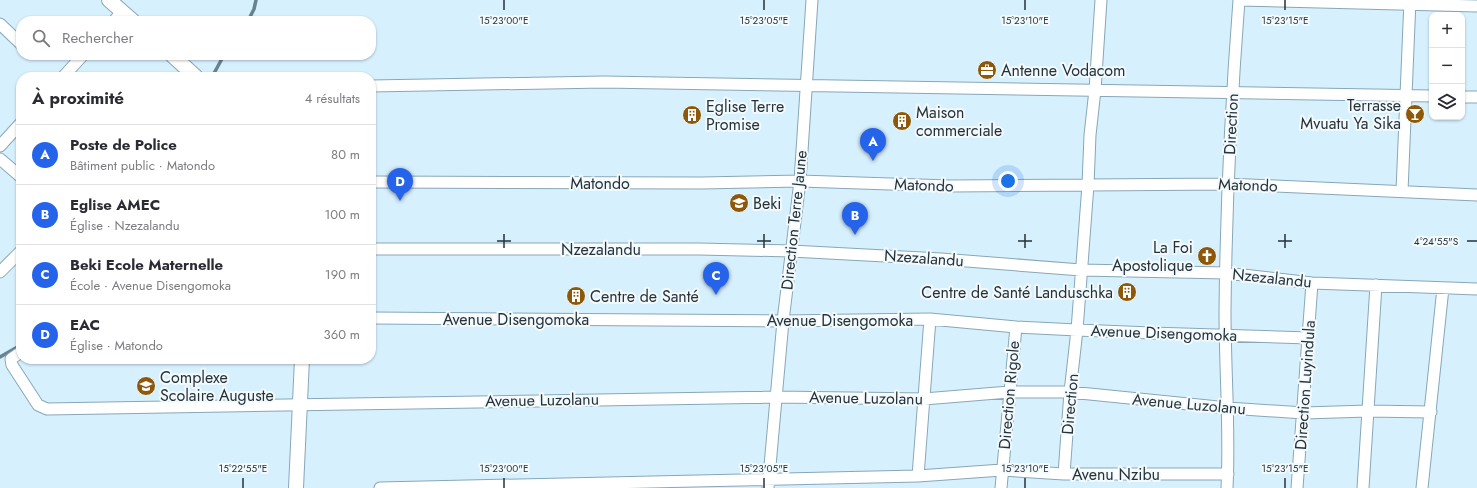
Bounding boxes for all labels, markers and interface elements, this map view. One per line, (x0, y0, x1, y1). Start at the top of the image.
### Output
map controls (1429, 12, 1465, 120)
button: + (1429, 12, 1465, 48)
text: 15°23'00"E (479, 13, 529, 28)
text: 15°23'05"E (740, 13, 788, 28)
text: 15°23'10"E (1001, 13, 1049, 28)
text: 15°23'15"E (1261, 13, 1309, 28)
search box (16, 16, 376, 60)
icon: search (30, 27, 52, 49)
text: Rechercher (62, 27, 134, 49)
button: − (1429, 48, 1465, 84)
office icon: Antenne Vodacom (976, 59, 998, 81)
place label: Antenne Vodacom (1001, 59, 1126, 82)
button: layers (1429, 84, 1465, 120)
text: À proximité (32, 86, 124, 110)
text: 4 résultats (305, 89, 360, 108)
street label: Direction (1218, 93, 1244, 155)
place label: Terrasse Mvuatu Ya Sika (1300, 94, 1401, 135)
place label: Eglise Terre Promise (706, 95, 784, 136)
place label: Maison commerciale (916, 101, 1002, 142)
bar icon: Terrasse Mvuatu Ya Sika (1404, 103, 1426, 125)
building icon: Eglise Terre Promise (681, 104, 703, 126)
building icon: Maison commerciale (891, 110, 913, 132)
pin: A (860, 128, 886, 161)
text: Poste de Police (70, 134, 177, 156)
text: A (40, 145, 50, 164)
text: 80 m (331, 145, 360, 164)
street label: Direction Terre Jaune (775, 149, 813, 291)
text: Bâtiment public · Matondo (70, 156, 215, 175)
pin: D (387, 168, 413, 201)
your location (998, 171, 1018, 191)
street label: Matondo (570, 172, 630, 195)
street label: Matondo (894, 172, 954, 198)
street label: Matondo (1218, 172, 1278, 198)
school or university icon: Beki (728, 192, 750, 214)
place label: Beki (753, 192, 781, 215)
text: Eglise AMEC (70, 194, 160, 216)
pin: B (842, 202, 868, 235)
text: B (41, 205, 49, 224)
text: 100 m (325, 205, 360, 224)
text: Église · Nzezalandu (70, 216, 179, 235)
text: 4°24'55"S (1414, 234, 1459, 249)
place label: La Foi Apostolique (1112, 236, 1193, 277)
street label: Nzezalandu (561, 238, 641, 261)
street label: Nzezalandu (883, 244, 965, 272)
church icon: La Foi Apostolique (1196, 245, 1218, 267)
text: Beki Ecole Maternelle (70, 254, 223, 276)
pin: C (703, 262, 729, 295)
street label: Nzezalandu (1231, 262, 1313, 294)
text: C (40, 265, 50, 284)
text: 190 m (325, 265, 360, 284)
text: École · Avenue Disengomoka (70, 276, 231, 295)
place label: Centre de Santé Landuschka (921, 281, 1113, 304)
building icon: Centre de Santé Landuschka (1116, 281, 1138, 303)
building icon: Centre de Santé (565, 285, 587, 307)
place label: Centre de Santé (590, 285, 699, 308)
street label: Avenue Disengomoka (443, 308, 589, 331)
street label: Avenue Disengomoka (767, 309, 913, 332)
text: EAC (70, 314, 100, 336)
street label: Avenue Disengomoka (1090, 319, 1238, 347)
street label: Direction Luyindula (1289, 319, 1321, 451)
text: D (40, 325, 50, 344)
text: 360 m (324, 325, 360, 344)
text: Église · Matondo (70, 336, 163, 355)
street label: Direction Rigole (993, 340, 1025, 450)
place label: Complexe Scolaire Auguste (160, 366, 274, 407)
street label: Direction (1056, 372, 1084, 436)
school or university icon: Complexe Scolaire Auguste (135, 375, 157, 397)
street label: Avenue Luzolanu (809, 386, 923, 410)
street label: Avenue Luzolanu (485, 388, 599, 412)
street label: Avenue Luzolanu (1131, 388, 1247, 420)
text: 15°22'55"E (219, 461, 267, 476)
text: 15°23'00"E (479, 461, 529, 476)
text: 15°23'05"E (740, 461, 788, 476)
text: 15°23'10"E (1001, 461, 1049, 476)
text: 15°23'15"E (1261, 461, 1309, 476)
street label: Avenu Nzibu (1072, 463, 1160, 486)

